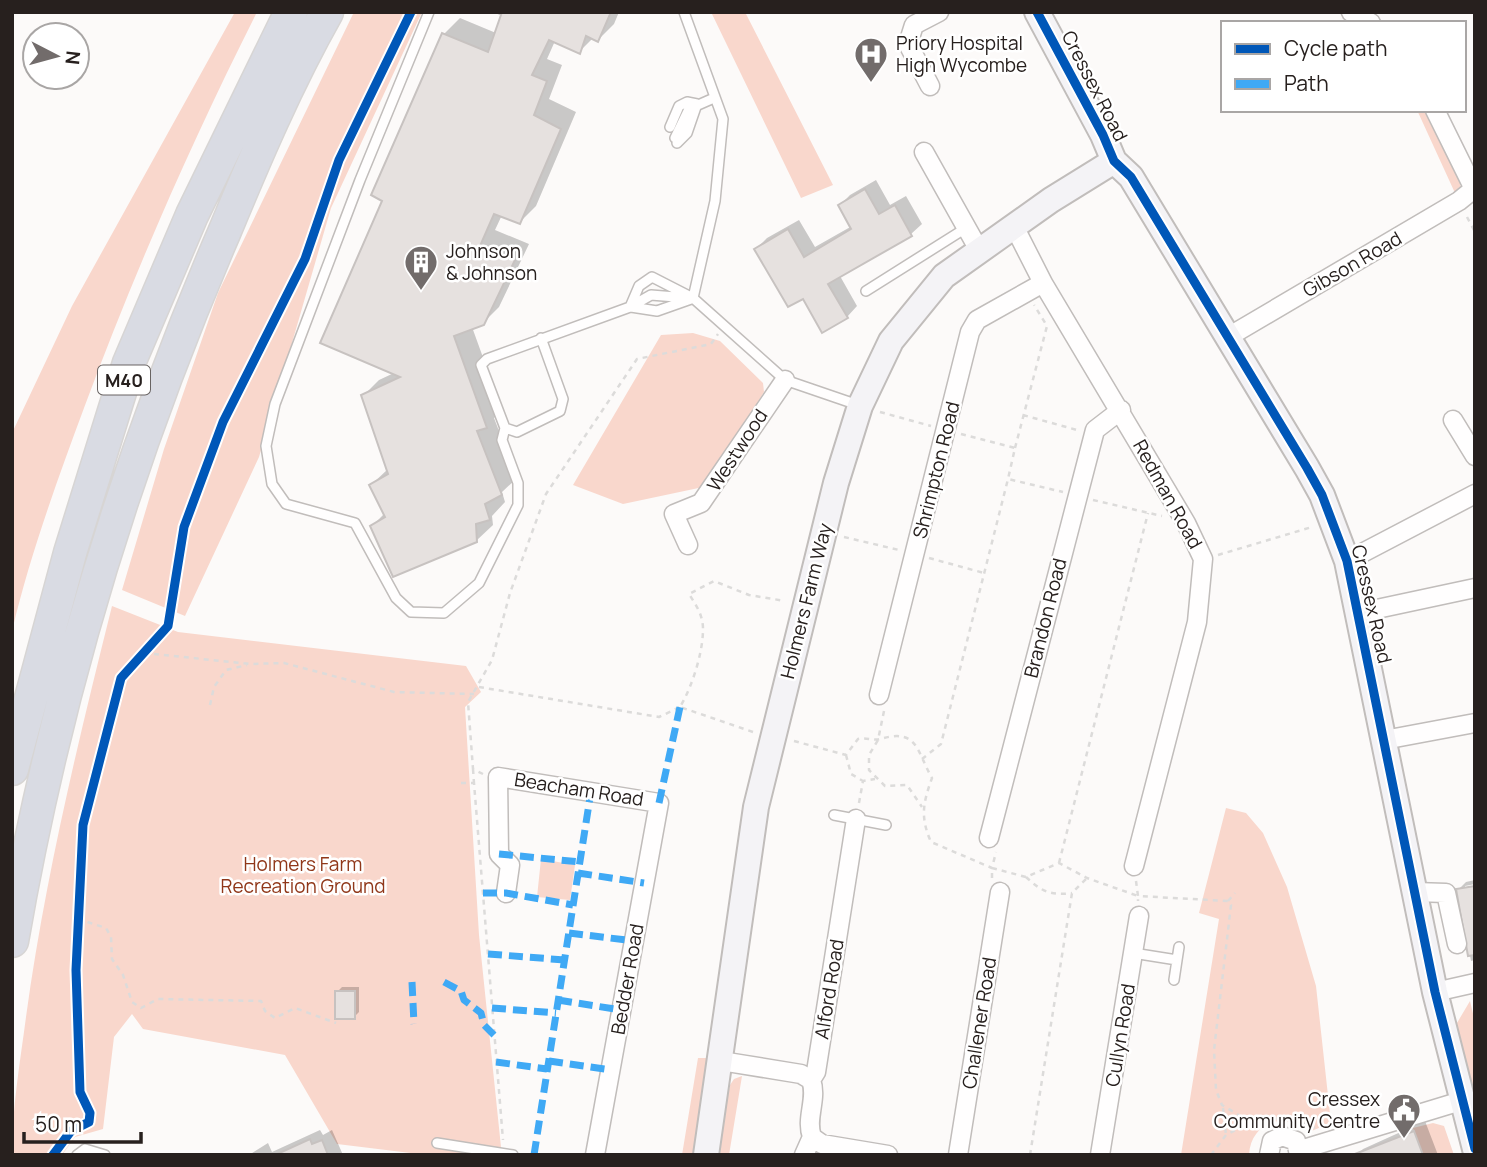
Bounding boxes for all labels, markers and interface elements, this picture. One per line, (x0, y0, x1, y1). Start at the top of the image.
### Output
north arrow (21, 21, 91, 91)
legend (1221, 21, 1466, 112)
street label: Cressex Road (1056, 26, 1134, 146)
place label: Priory Hospital High Wycombe (896, 30, 1027, 78)
text: Cycle path (1284, 34, 1387, 62)
hospital icon: Priory Hospital High Wycombe (852, 35, 890, 84)
text: N (59, 50, 87, 66)
text: Path (1284, 69, 1329, 97)
street label: Gibson Road (1298, 225, 1406, 303)
place label: Johnson & Johnson (446, 238, 537, 286)
building icon: Johnson & Johnson (402, 243, 440, 292)
road number: M40 (98, 366, 150, 394)
street label: Shrimpton Road (906, 399, 966, 541)
street label: Westwood (701, 404, 773, 496)
street label: Redman Road (1127, 435, 1209, 553)
street label: Holmers Farm Way (774, 520, 838, 682)
street label: Cressex Road (1346, 542, 1398, 666)
street label: Brandon Road (1018, 555, 1072, 681)
street label: Beacham Road (513, 766, 645, 812)
park label: Holmers Farm Recreation Ground (220, 851, 386, 899)
street label: Bedder Road (604, 922, 650, 1036)
street label: Alford Road (808, 937, 850, 1041)
street label: Challener Road (956, 955, 1002, 1091)
street label: Cullyn Road (1099, 982, 1141, 1088)
place label: Cressex Community Centre (1214, 1086, 1380, 1134)
public building icon: Cressex Community Centre (1385, 1091, 1423, 1140)
scale bar (24, 1100, 142, 1144)
text: 50 m (35, 1110, 82, 1138)

